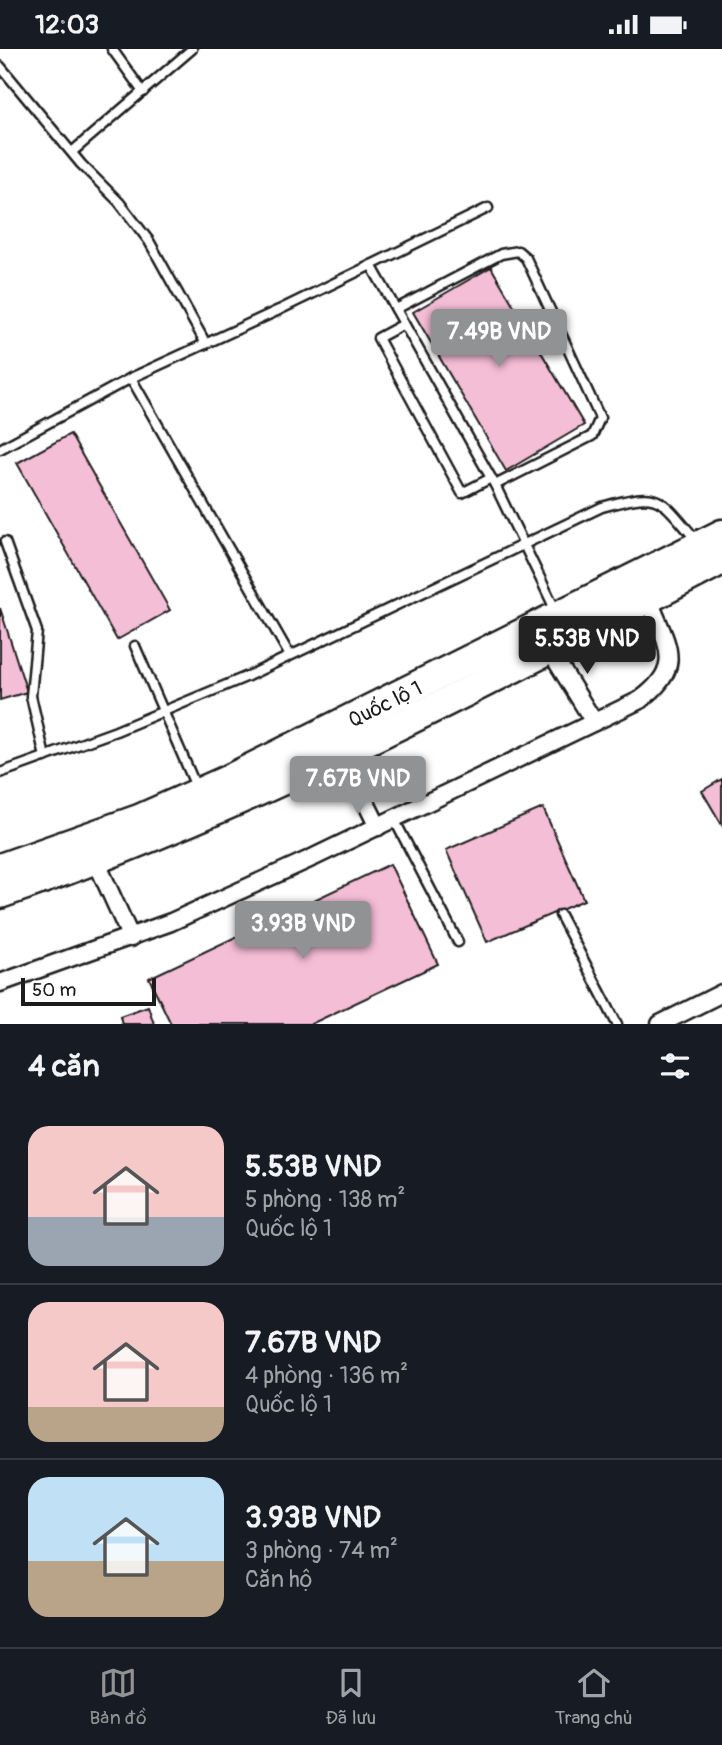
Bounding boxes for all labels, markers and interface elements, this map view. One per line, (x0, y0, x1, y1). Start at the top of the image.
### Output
text: 12:03 (35, 9, 99, 41)
pin: 7.49B VND (419, 309, 579, 369)
text: 7.49B VND (447, 317, 551, 346)
pin: 5.53B VND (507, 617, 667, 676)
text: 5.53B VND (535, 624, 639, 653)
street label: Quốc lộ 1 (344, 675, 427, 734)
pin: 7.67B VND (278, 757, 438, 816)
text: 7.67B VND (306, 764, 410, 793)
pin: 3.93B VND (223, 901, 383, 961)
text: 3.93B VND (251, 909, 355, 938)
scale bar (21, 975, 156, 1007)
text: 50 m (32, 978, 76, 1002)
icon: filters (656, 1047, 694, 1085)
text: 4 căn (28, 1048, 100, 1085)
text: 5.53B VND (245, 1148, 381, 1185)
icon: home (84, 1154, 168, 1238)
text: 5 phòng · 138 m² (245, 1185, 405, 1214)
text: Quốc lộ 1 (245, 1214, 332, 1243)
text: 7.67B VND (245, 1324, 381, 1361)
icon: home (84, 1330, 168, 1414)
text: 4 phòng · 136 m² (245, 1361, 408, 1390)
text: Quốc lộ 1 (245, 1390, 332, 1419)
text: 3.93B VND (245, 1499, 381, 1536)
icon: home (84, 1505, 168, 1589)
text: 3 phòng · 74 m² (245, 1536, 398, 1565)
text: Căn hộ (245, 1565, 312, 1594)
tab: Bản đồ (89, 1664, 147, 1730)
tab: Đã lưu (325, 1664, 376, 1730)
tab: Trang chủ (555, 1664, 633, 1730)

